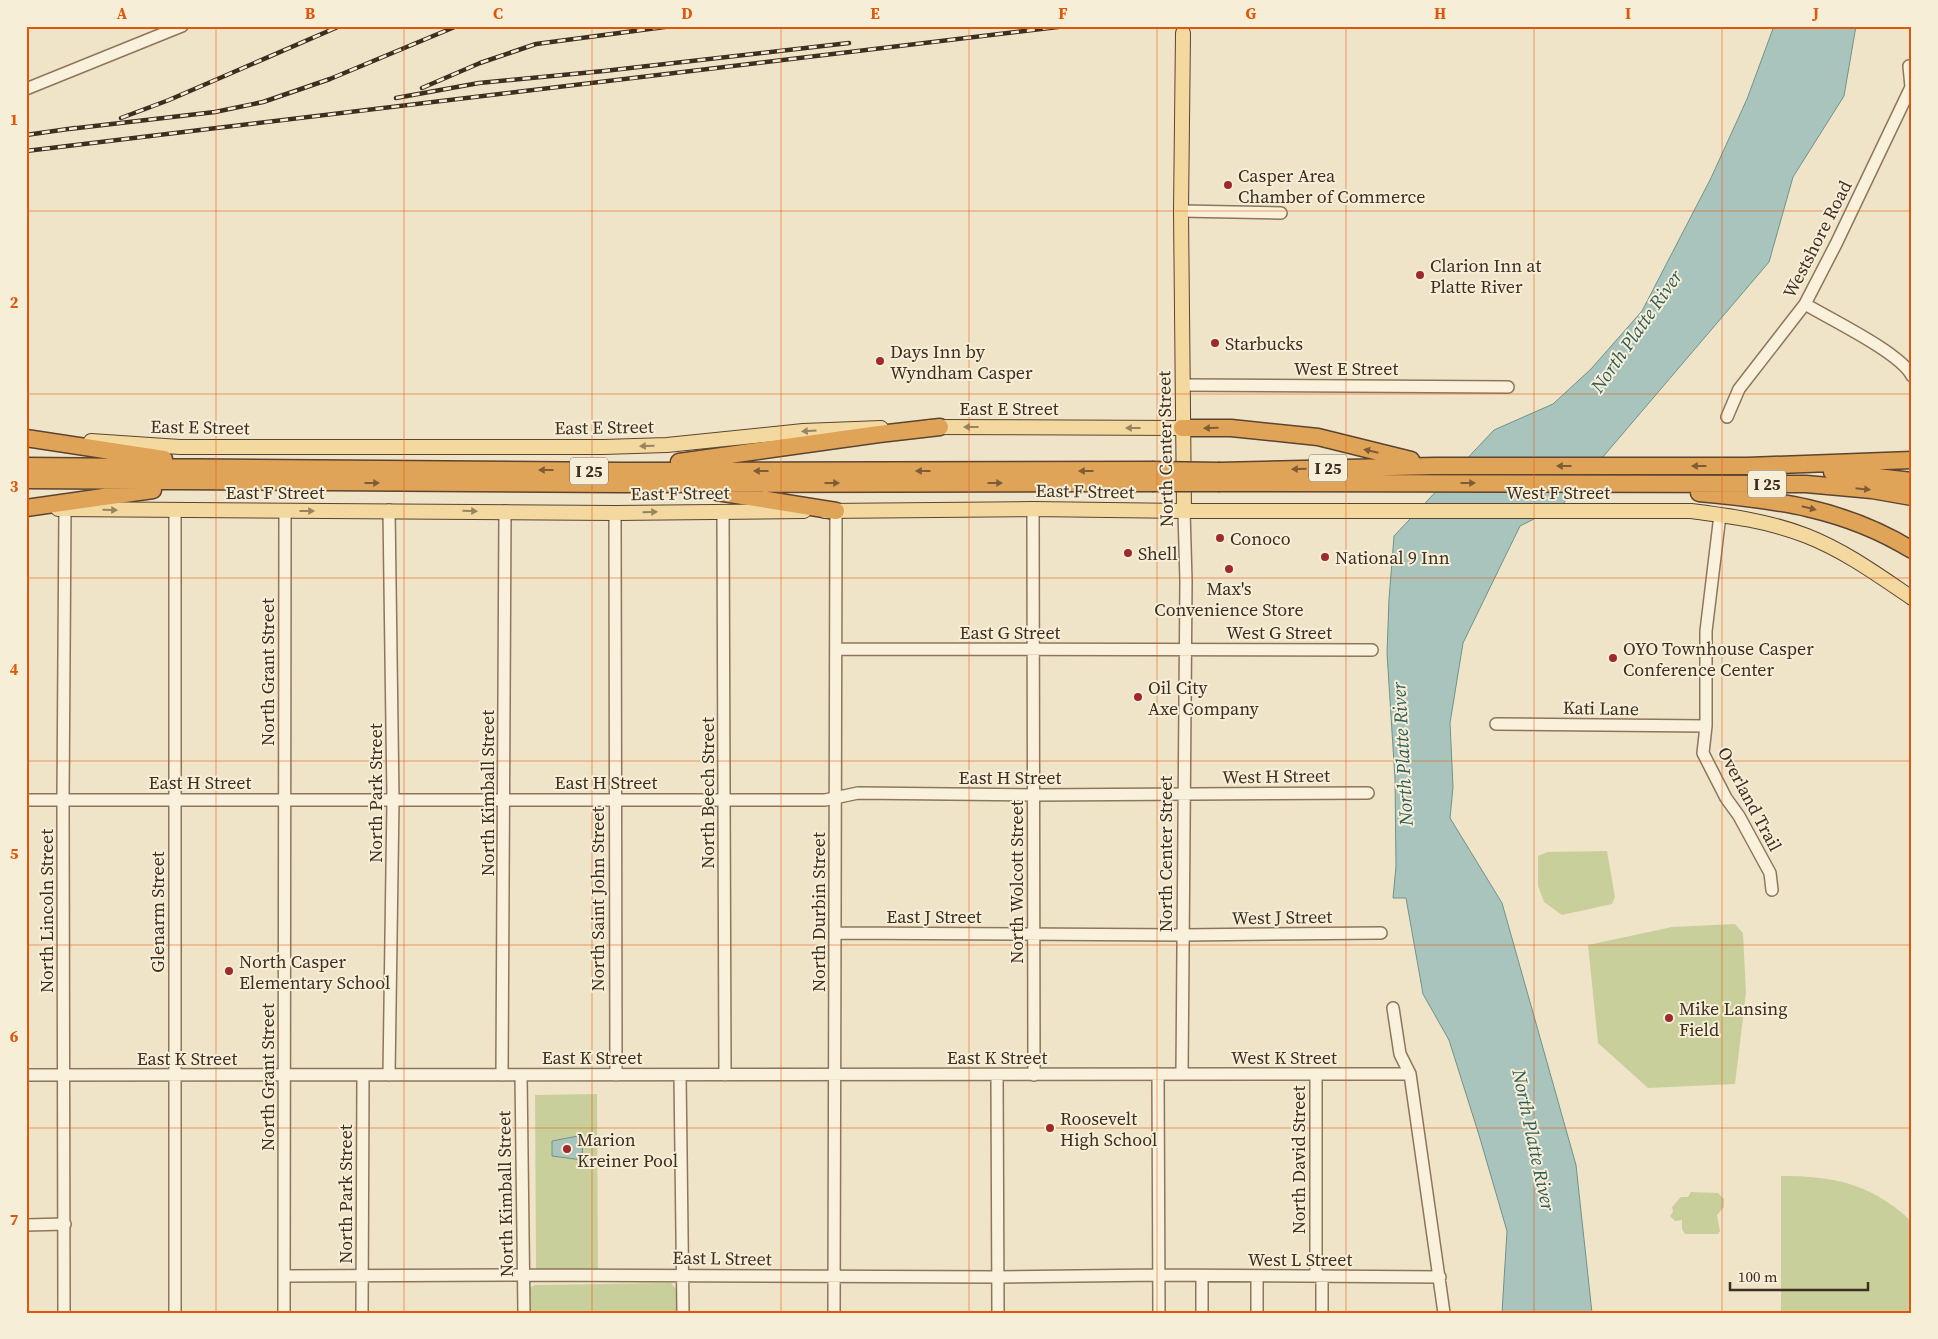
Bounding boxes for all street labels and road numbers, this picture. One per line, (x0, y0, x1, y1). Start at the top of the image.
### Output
street label: Westshore Road (1777, 176, 1857, 302)
street label: West E Street (1294, 356, 1398, 381)
street label: North Center Street (1151, 370, 1179, 527)
street label: East E Street (959, 396, 1059, 421)
street label: East E Street (150, 414, 250, 440)
street label: East E Street (554, 414, 654, 440)
road number: I 25 (1309, 454, 1347, 482)
road number: I 25 (570, 458, 608, 484)
road number: I 25 (1748, 470, 1786, 498)
street label: East F Street (1035, 478, 1135, 504)
street label: East F Street (225, 480, 325, 505)
street label: East F Street (630, 480, 730, 506)
street label: West F Street (1506, 480, 1610, 505)
street label: North Grant Street (255, 598, 280, 746)
street label: East G Street (960, 620, 1061, 645)
street label: West G Street (1226, 620, 1332, 645)
street label: Kati Lane (1563, 695, 1639, 721)
street label: North Kimball Street (475, 710, 500, 876)
street label: North Beech Street (695, 717, 720, 869)
street label: North Park Street (363, 723, 388, 863)
street label: Overland Trail (1712, 742, 1788, 856)
street label: West H Street (1222, 763, 1330, 789)
street label: East H Street (959, 765, 1062, 790)
street label: East H Street (149, 770, 252, 795)
street label: East H Street (555, 770, 658, 795)
street label: North Center Street (1153, 776, 1178, 932)
street label: North Wolcott Street (1004, 800, 1029, 964)
street label: North Saint John Street (585, 806, 610, 991)
street label: North Lincoln Street (34, 829, 59, 993)
street label: North Durbin Street (806, 832, 831, 992)
street label: Glenarm Street (145, 851, 170, 973)
street label: East J Street (886, 904, 982, 929)
street label: West J Street (1232, 904, 1333, 930)
street label: North Grant Street (255, 1003, 280, 1151)
street label: East K Street (542, 1045, 642, 1070)
street label: East K Street (947, 1045, 1047, 1070)
street label: West K Street (1231, 1045, 1337, 1070)
street label: East K Street (137, 1046, 237, 1071)
street label: North David Street (1286, 1086, 1311, 1234)
street label: North Kimball Street (491, 1110, 519, 1277)
street label: North Park Street (333, 1124, 358, 1264)
street label: East L Street (672, 1245, 772, 1271)
street label: West L Street (1248, 1247, 1352, 1272)

